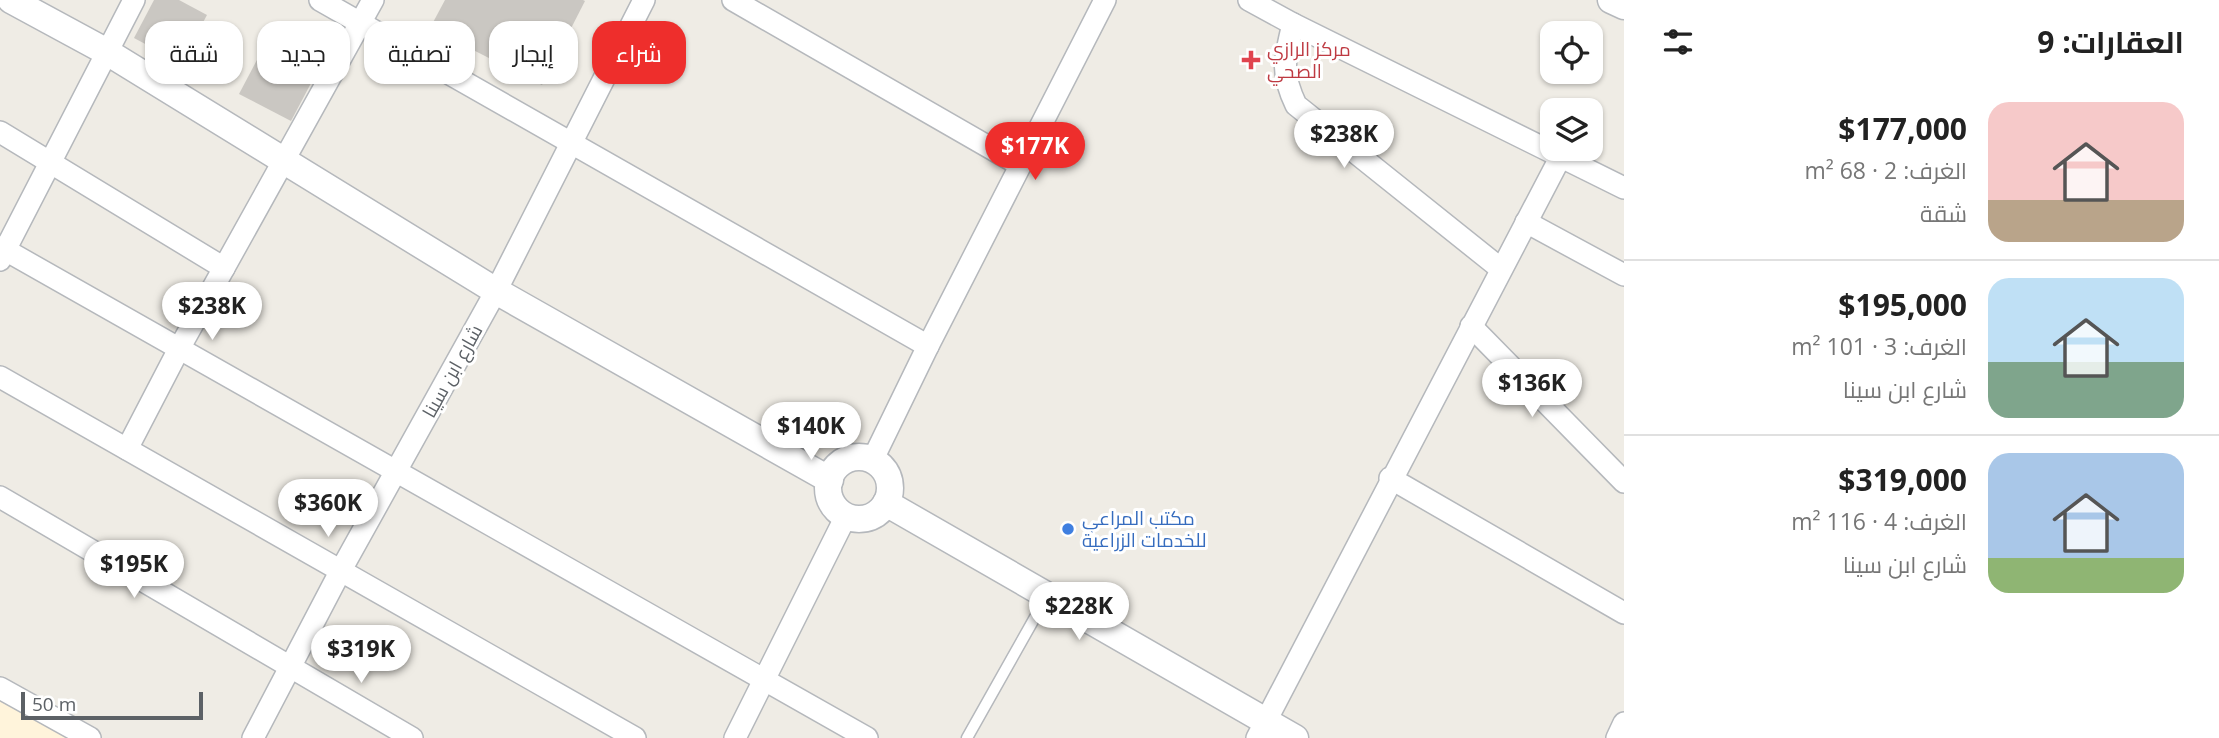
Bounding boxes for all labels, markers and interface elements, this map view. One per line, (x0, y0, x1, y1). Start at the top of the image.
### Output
chip: شقة (145, 21, 243, 84)
chip: جديد (257, 21, 350, 84)
chip: تصفية (364, 21, 475, 84)
chip: إيجار (489, 21, 578, 84)
chip: شراء (592, 21, 686, 84)
map controls (1540, 21, 1603, 161)
button: locate (1540, 21, 1603, 84)
text: العقارات: 9 (2037, 21, 2184, 62)
icon: filters (1659, 23, 1697, 61)
place label: مركز الرازي الصحي (1267, 36, 1351, 86)
marker: مركز الرازي الصحي (1241, 50, 1261, 70)
button: layers (1540, 98, 1603, 161)
text: $177,000 (1838, 108, 1967, 149)
pin: $238K (1295, 110, 1393, 170)
text: $238K (1310, 117, 1378, 149)
pin: $177K (986, 122, 1084, 182)
text: $177K (1001, 129, 1069, 161)
icon: home (2044, 130, 2128, 214)
text: الغرف: 2 · 68 m² (1804, 154, 1967, 186)
text: شقة (1920, 197, 1967, 229)
pin: $238K (163, 282, 261, 342)
text: $195,000 (1838, 284, 1967, 325)
text: $238K (178, 289, 246, 321)
icon: home (2044, 306, 2128, 390)
street label: شارع ابن سينا (416, 320, 489, 423)
text: الغرف: 3 · 101 m² (1791, 330, 1967, 362)
pin: $136K (1483, 360, 1581, 419)
text: $136K (1498, 366, 1566, 398)
text: شارع ابن سينا (1843, 373, 1967, 405)
pin: $140K (762, 402, 860, 462)
text: $140K (777, 409, 845, 441)
text: $319,000 (1838, 459, 1967, 500)
pin: $360K (279, 480, 377, 539)
icon: home (2044, 481, 2128, 565)
text: $360K (294, 486, 362, 518)
place label: مكتب المراعي للخدمات الزراعية (1082, 505, 1206, 553)
text: الغرف: 4 · 116 m² (1791, 505, 1967, 537)
marker: مكتب المراعي للخدمات الزراعية (1060, 521, 1076, 537)
pin: $195K (85, 540, 183, 600)
text: $195K (100, 547, 168, 579)
text: شارع ابن سينا (1843, 548, 1967, 580)
pin: $228K (1030, 582, 1128, 642)
text: $228K (1045, 589, 1113, 621)
pin: $319K (312, 626, 410, 685)
text: $319K (327, 632, 395, 664)
scale bar (21, 689, 203, 721)
text: 50 m (32, 691, 76, 717)

